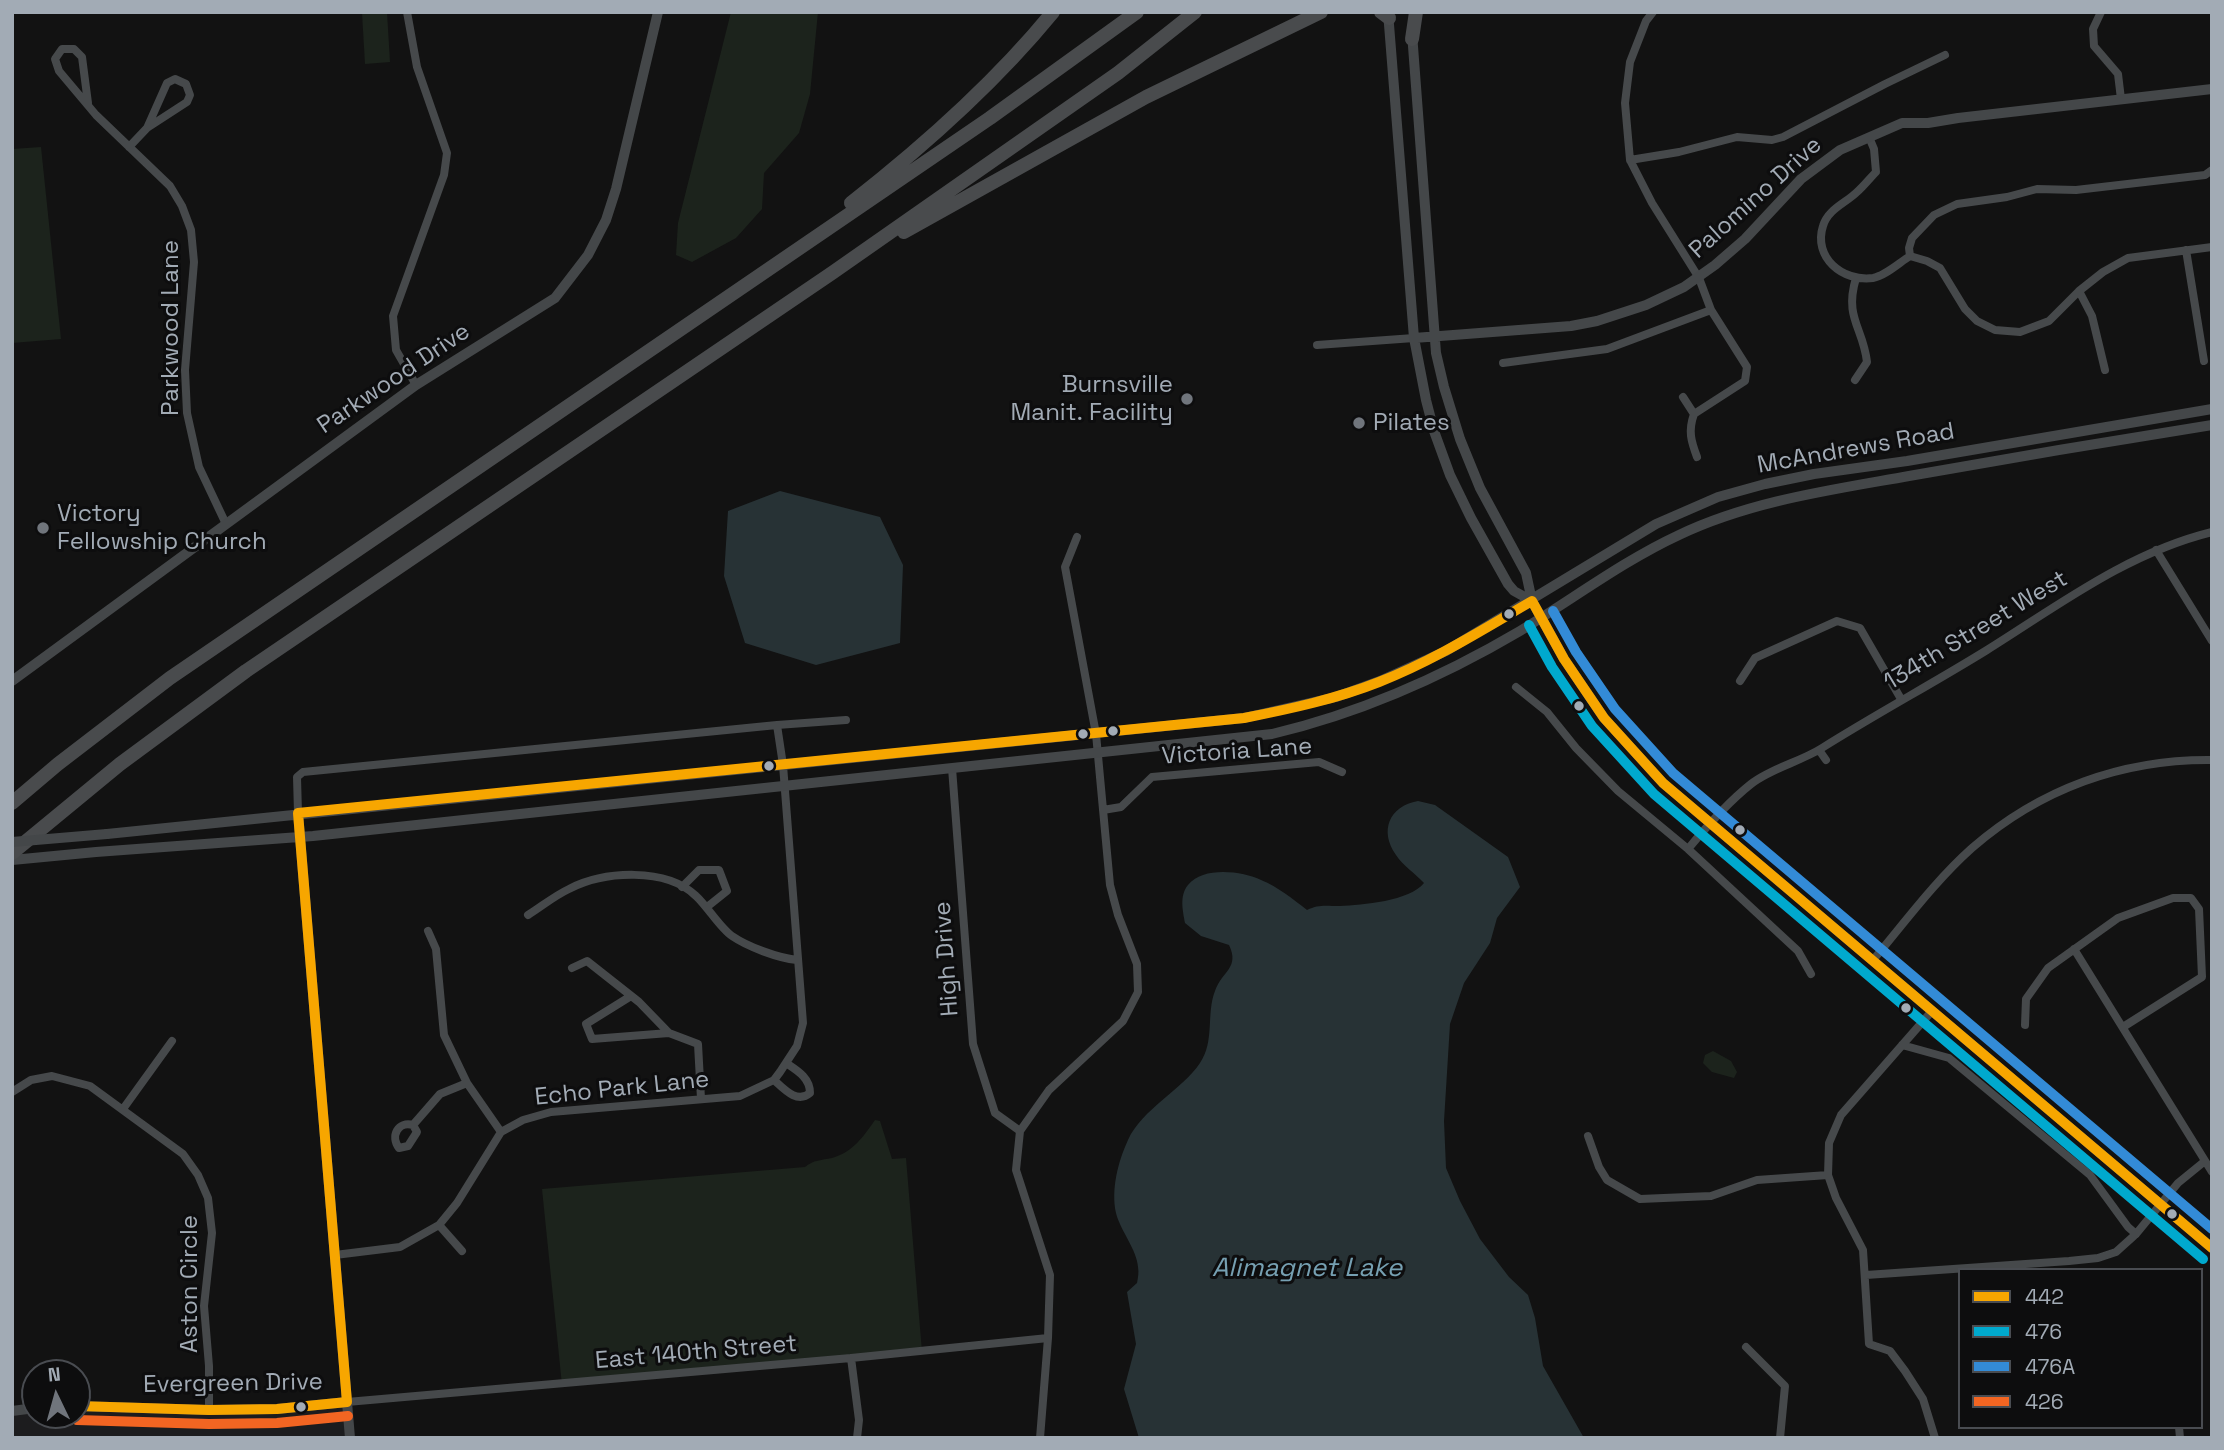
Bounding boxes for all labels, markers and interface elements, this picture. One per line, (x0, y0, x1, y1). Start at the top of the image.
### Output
street label: Palomino Drive (1684, 131, 1828, 265)
street label: Parkwood Lane (157, 240, 185, 416)
street label: Parkwood Drive (312, 317, 476, 441)
place label: Burnsville Manit. Facility (1011, 371, 1173, 427)
marker: Burnsville Manit. Facility (1179, 391, 1195, 407)
place label: Pilates (1373, 409, 1450, 437)
marker: Pilates (1351, 415, 1367, 431)
street label: McAndrews Road (1755, 417, 1957, 481)
place label: Victory Fellowship Church (57, 500, 267, 556)
marker: Victory Fellowship Church (35, 520, 51, 536)
street label: 134th Street West (1879, 565, 2073, 697)
unlabelled marker (1502, 607, 1516, 621)
unlabelled marker (1572, 699, 1586, 713)
unlabelled marker (1106, 724, 1120, 738)
unlabelled marker (1076, 727, 1090, 741)
street label: Victoria Lane (1161, 732, 1313, 772)
unlabelled marker (762, 759, 776, 773)
unlabelled marker (1733, 823, 1747, 837)
street label: High Drive (929, 900, 965, 1018)
unlabelled marker (1899, 1001, 1913, 1015)
street label: Echo Park Lane (533, 1066, 711, 1112)
unlabelled marker (2165, 1207, 2179, 1221)
street label: Aston Circle (176, 1215, 204, 1353)
water label: Alimagnet Lake (1212, 1253, 1402, 1285)
legend (1958, 1268, 2203, 1429)
text: 442 (2025, 1283, 2064, 1310)
text: 476 (2025, 1318, 2062, 1345)
street label: East 140th Street (594, 1330, 798, 1376)
text: 476A (2025, 1353, 2075, 1380)
north arrow (21, 1359, 91, 1429)
text: N (47, 1362, 62, 1388)
street label: Evergreen Drive (143, 1368, 323, 1400)
text: 426 (2025, 1388, 2064, 1415)
unlabelled marker (294, 1400, 308, 1414)

